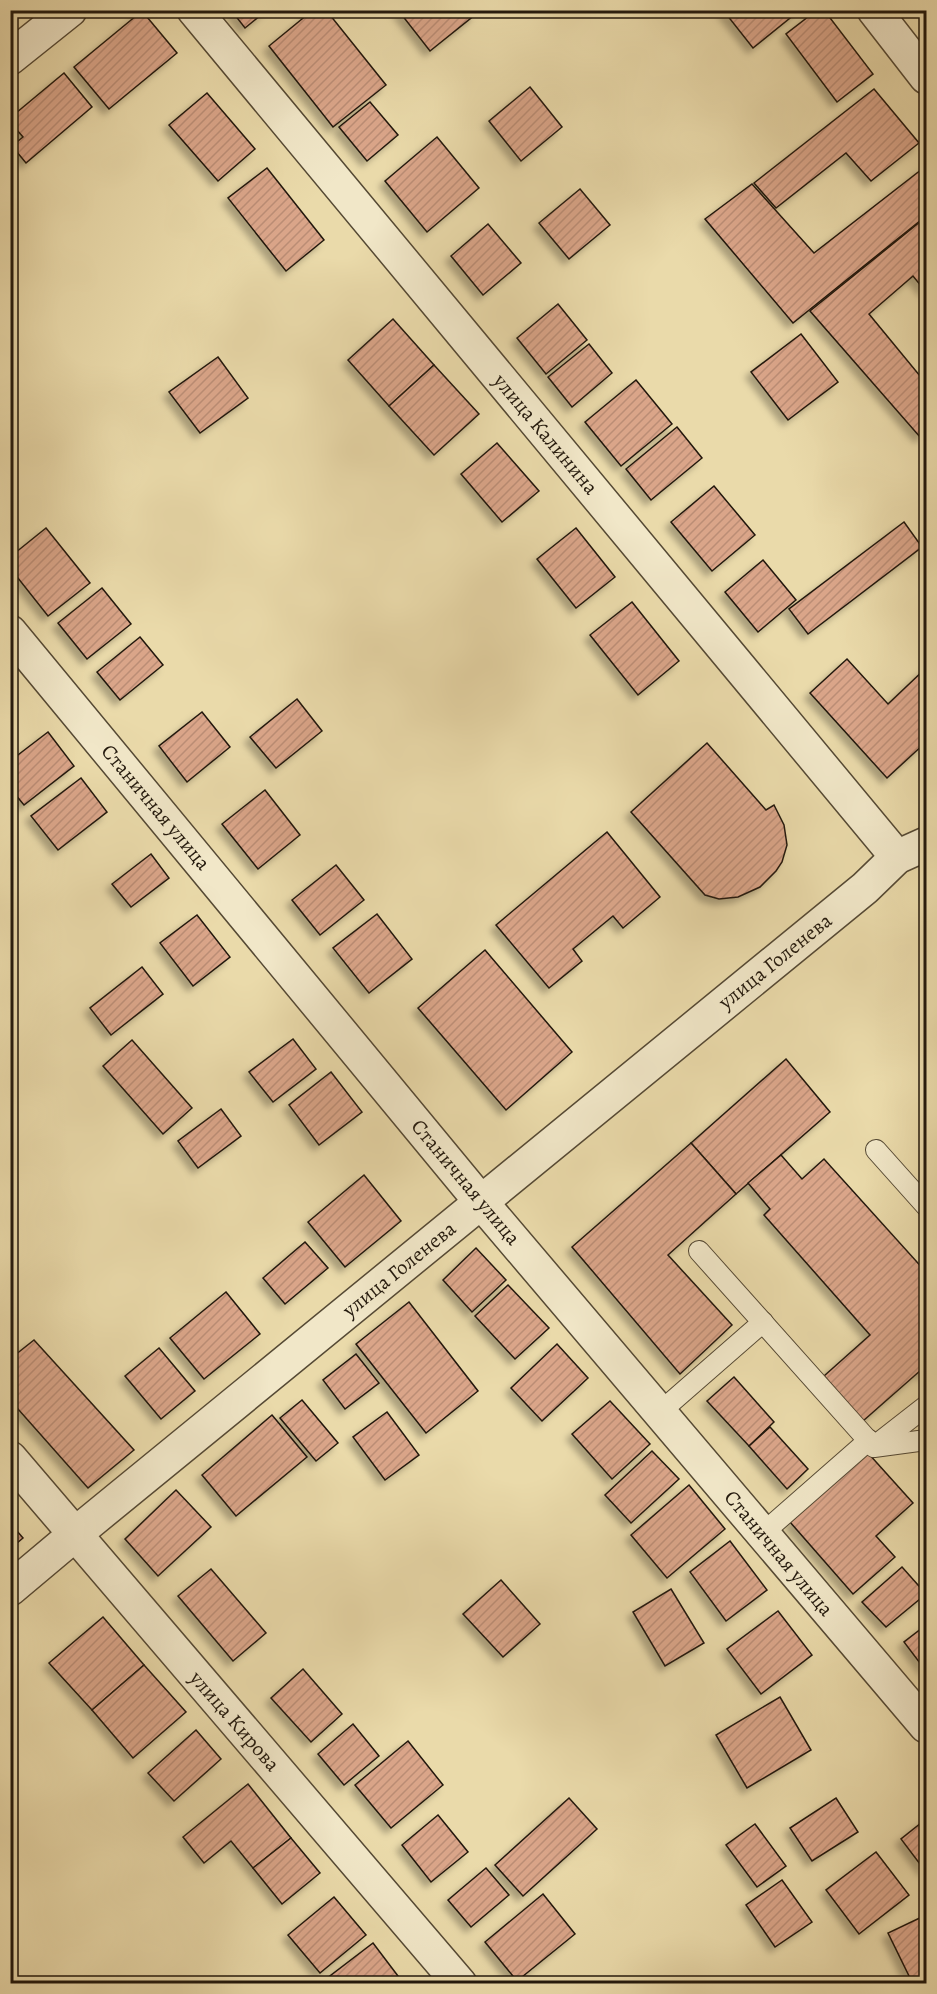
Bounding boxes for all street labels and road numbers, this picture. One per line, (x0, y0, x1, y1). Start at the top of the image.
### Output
street label: улица Калинина (486, 367, 605, 501)
street label: Станичная улица (95, 738, 217, 876)
street label: улица Голенева (711, 906, 838, 1016)
street label: Станичная улица (405, 1113, 527, 1251)
street label: улица Голенева (335, 1214, 462, 1324)
street label: Станичная улица (718, 1484, 840, 1622)
street label: улица Кирова (183, 1664, 287, 1778)

